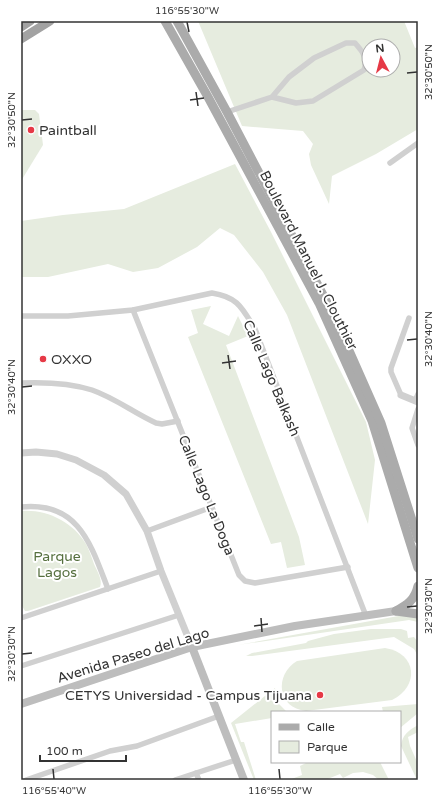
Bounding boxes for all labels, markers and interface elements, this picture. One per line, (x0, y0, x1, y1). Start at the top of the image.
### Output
text: 116°55'30"W (155, 5, 219, 17)
north arrow (361, 38, 401, 78)
text: N (375, 42, 385, 56)
text: 32°30'50"N (423, 44, 435, 100)
text: 32°30'50"N (6, 92, 18, 148)
place label: Paintball (39, 122, 97, 139)
marker: Paintball (26, 125, 36, 135)
street label: Boulevard Manuel J. Clouthier (256, 168, 362, 353)
text: 32°30'40"N (423, 311, 435, 367)
street label: Calle Lago Balkash (239, 317, 304, 439)
place label: OXXO (51, 351, 92, 368)
marker: OXXO (38, 354, 48, 364)
text: 32°30'40"N (6, 359, 18, 415)
street label: Calle Lago La Doga (175, 433, 238, 558)
park label: Parque Lagos (33, 548, 81, 581)
text: 32°30'30"N (423, 578, 435, 634)
street label: Avenida Paseo del Lago (55, 624, 211, 687)
text: 32°30'30"N (6, 626, 18, 682)
place label: CETYS Universidad - Campus Tijuana (65, 687, 312, 704)
marker: CETYS Universidad - Campus Tijuana (315, 690, 325, 700)
legend (271, 711, 401, 763)
text: Calle (307, 720, 335, 734)
scale bar (40, 737, 126, 763)
text: Parque (307, 740, 348, 754)
text: 100 m (46, 744, 83, 758)
text: 116°55'40"W (22, 785, 86, 797)
text: 116°55'30"W (248, 785, 312, 797)

